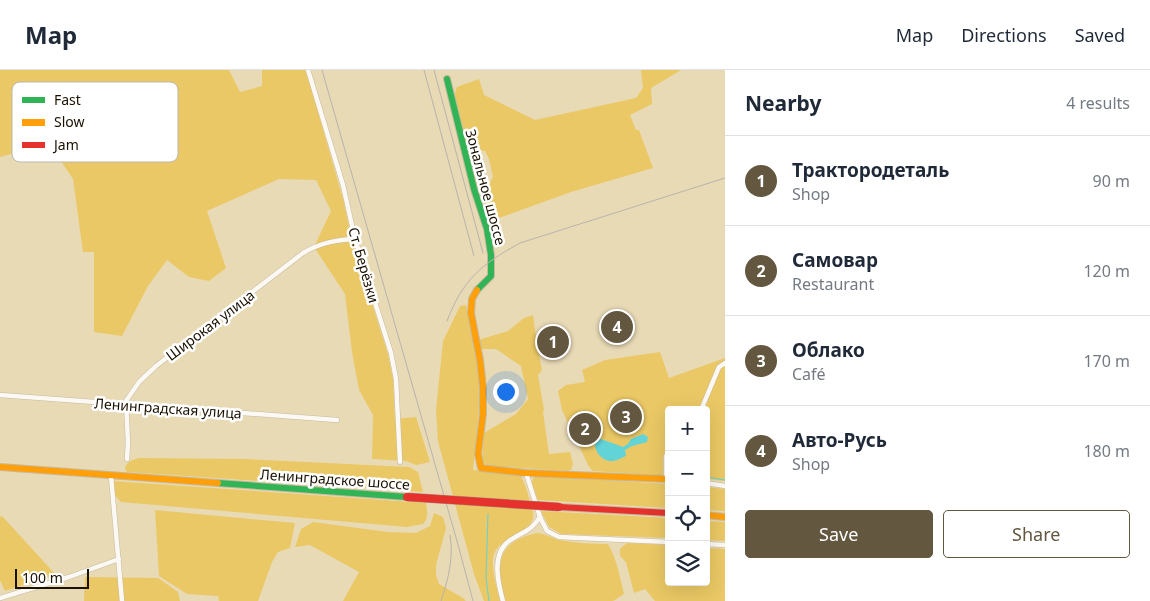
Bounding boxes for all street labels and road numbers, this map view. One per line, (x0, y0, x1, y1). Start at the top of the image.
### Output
street label: Зональное шоссе (461, 127, 511, 247)
street label: Ст. Берёзки (344, 225, 384, 305)
street label: Широкая улица (162, 285, 258, 365)
street label: Ленинградская улица (94, 393, 242, 423)
street label: Ленинградское шоссе (259, 464, 411, 494)

